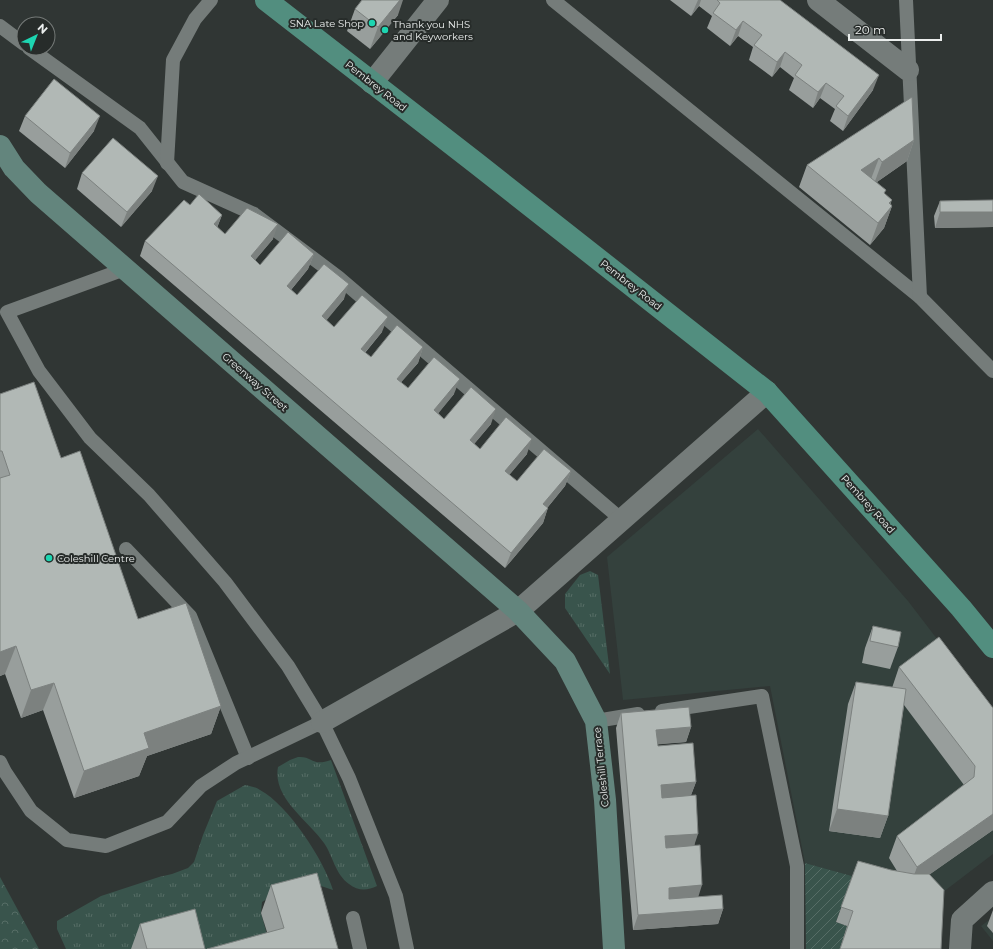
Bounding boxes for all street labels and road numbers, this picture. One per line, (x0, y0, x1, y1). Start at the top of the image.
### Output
street label: Pembrey Road (343, 58, 409, 114)
street label: Pembrey Road (598, 257, 664, 313)
street label: Greenway Street (219, 350, 291, 414)
street label: Pembrey Road (838, 472, 898, 536)
street label: Coleshill Terrace (590, 726, 612, 808)

